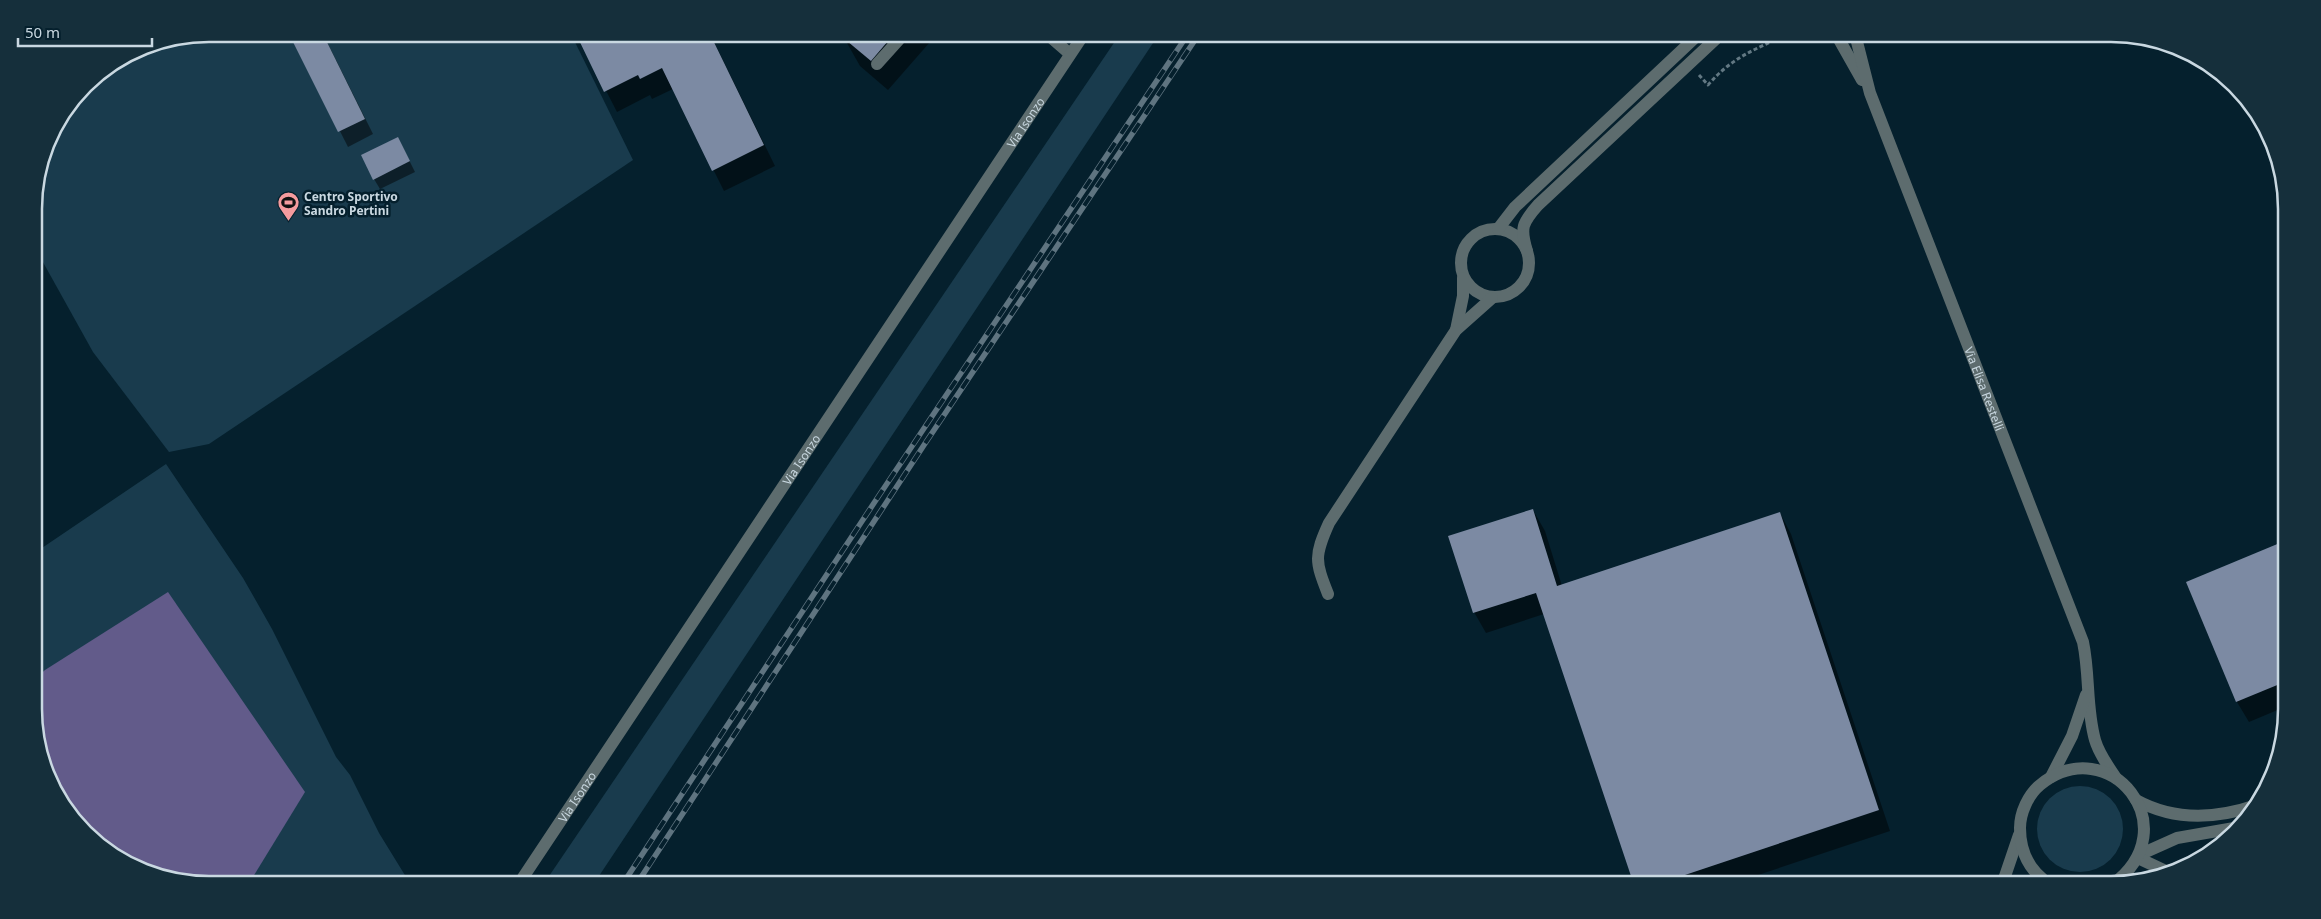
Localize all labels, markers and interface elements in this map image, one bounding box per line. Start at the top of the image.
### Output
scale bar [18,15,151,47]
text: 50 m [25,22,60,42]
street label: Via Isonzo [1002,94,1048,151]
place label: Centro Sportivo Sandro Pertini [304,188,398,219]
sports icon: Centro Sportivo Sandro Pertini [276,191,300,222]
street label: Via Elisa Restelli [1961,344,2009,433]
street label: Via Isonzo [778,431,824,488]
street label: Via Isonzo [554,768,600,825]

